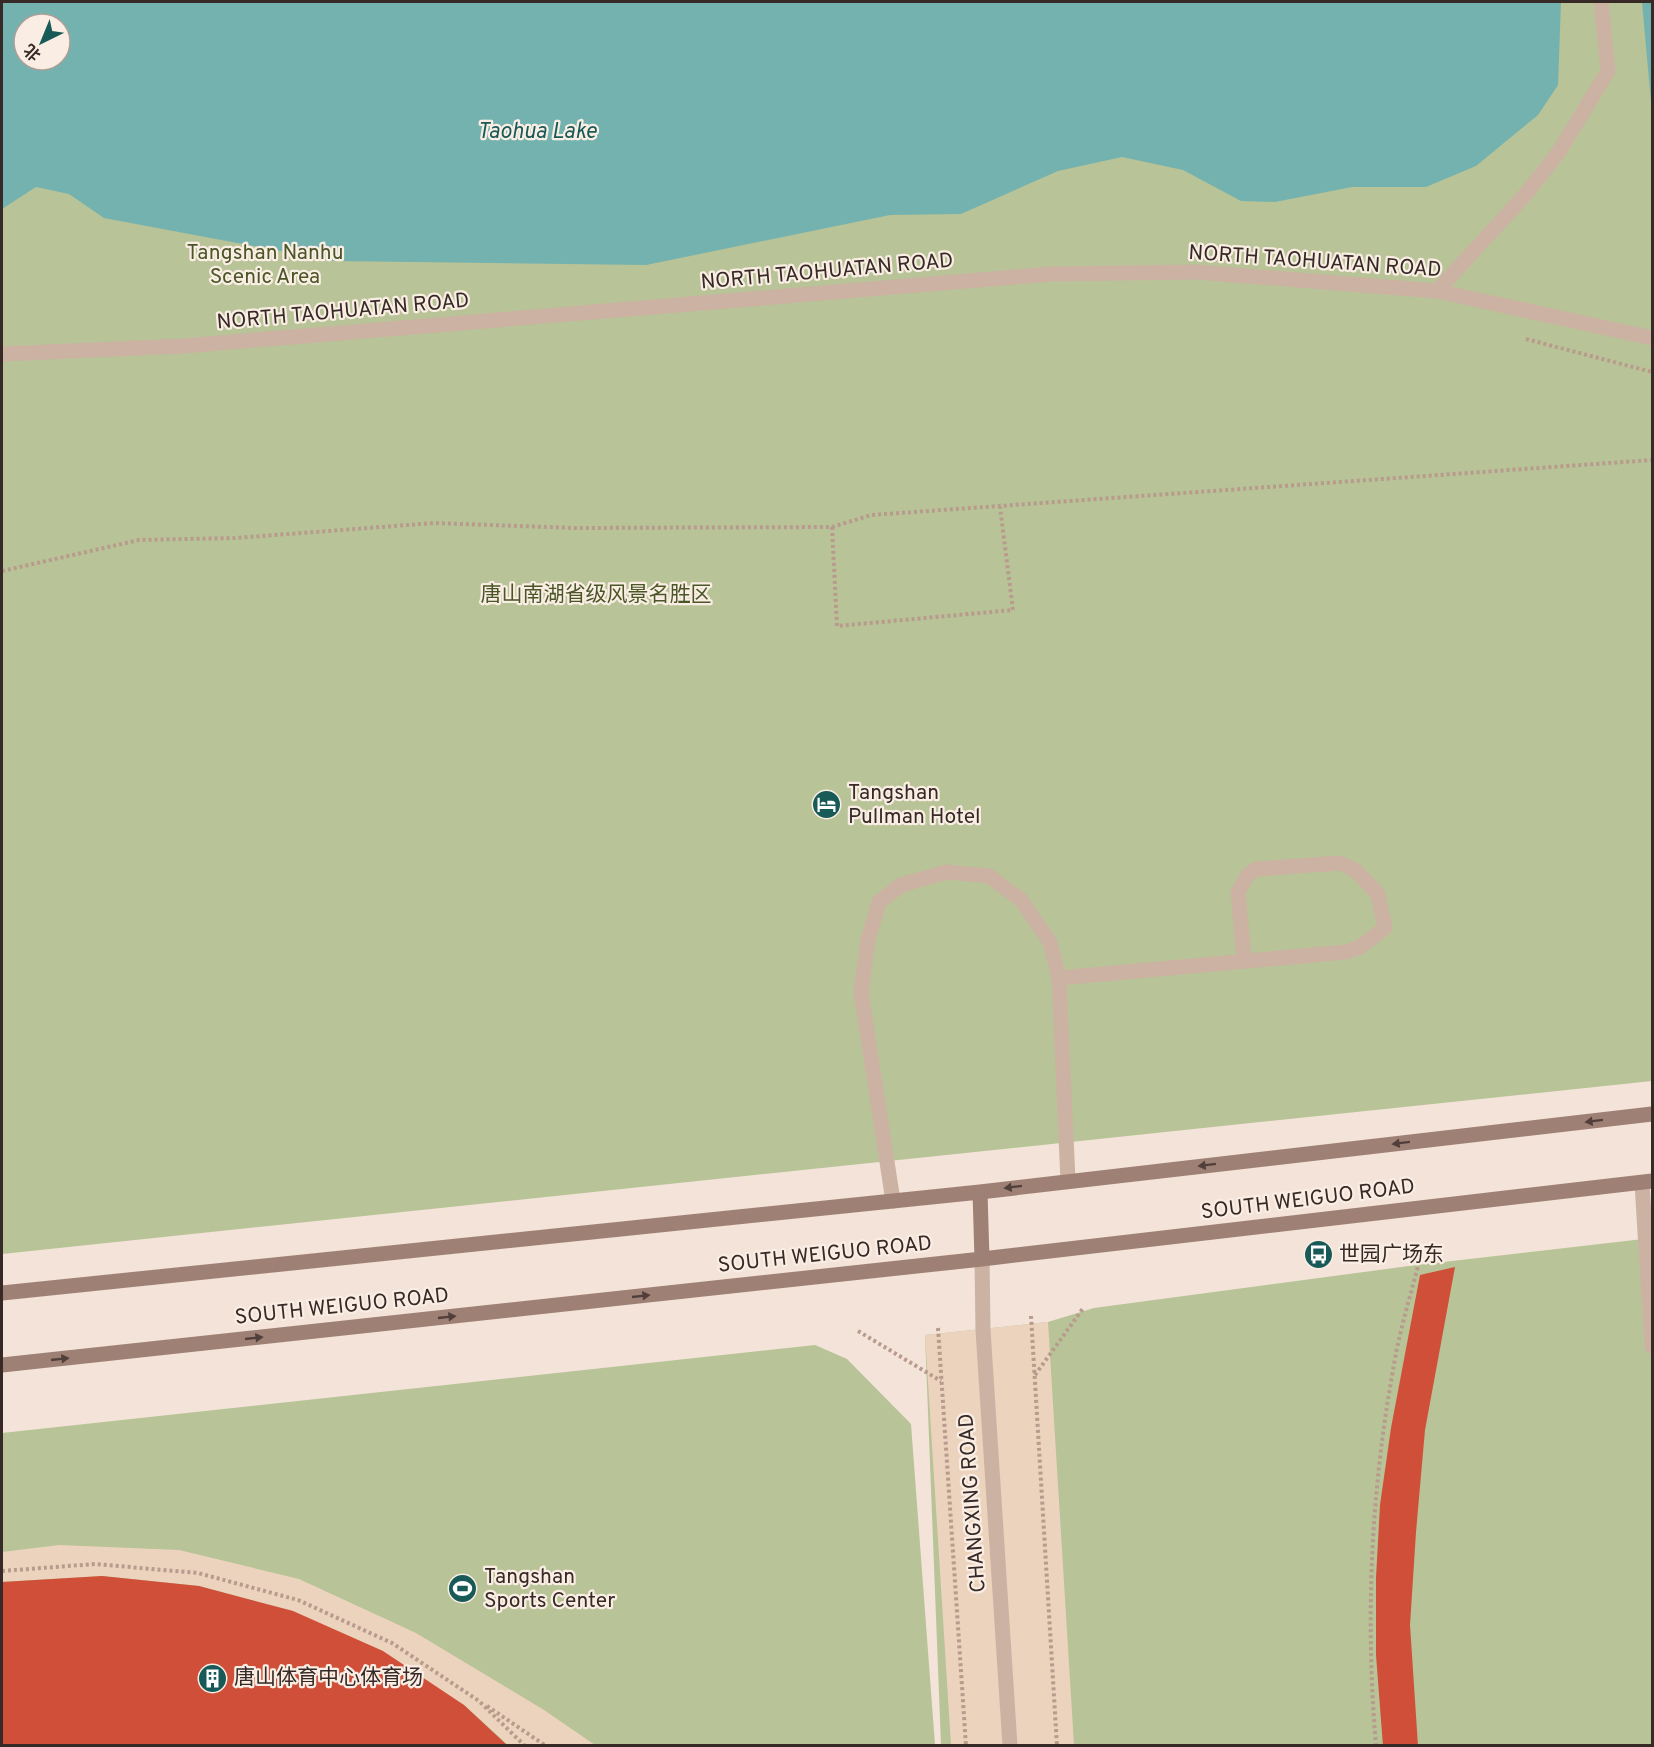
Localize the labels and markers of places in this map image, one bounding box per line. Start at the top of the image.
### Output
place label: Tangshan Pullman Hotel [848,780,981,831]
hotel icon: Tangshan Pullman Hotel [811,789,843,821]
bus stop icon: 世园广场东 [1302,1239,1334,1271]
place label: 世园广场东 [1339,1242,1444,1269]
place label: Tangshan Sports Center [484,1564,616,1615]
sports icon: Tangshan Sports Center [447,1573,479,1605]
building icon: 唐山体育中心体育场 [197,1662,229,1694]
place label: 唐山体育中心体育场 [234,1665,423,1692]

